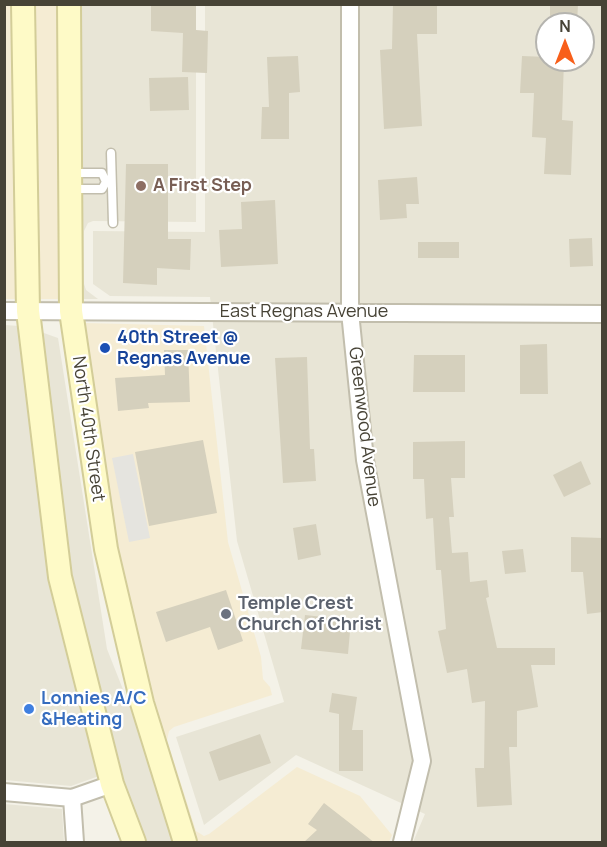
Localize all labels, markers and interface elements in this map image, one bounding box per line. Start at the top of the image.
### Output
north arrow [535,12,595,72]
text: N [559,15,571,37]
place label: A First Step [153,175,252,197]
marker: A First Step [134,179,148,193]
street label: East Regnas Avenue [220,301,388,323]
place label: 40th Street @ Regnas Avenue [117,327,251,370]
marker: 40th Street @ Regnas Avenue [98,341,112,355]
street label: Greenwood Avenue [343,346,385,508]
street label: North 40th Street [67,355,109,503]
place label: Temple Crest Church of Christ [238,593,382,636]
marker: Temple Crest Church of Christ [219,607,233,621]
place label: Lonnies A/C &Heating [41,688,147,730]
marker: Lonnies A/C &Heating [22,702,36,716]

